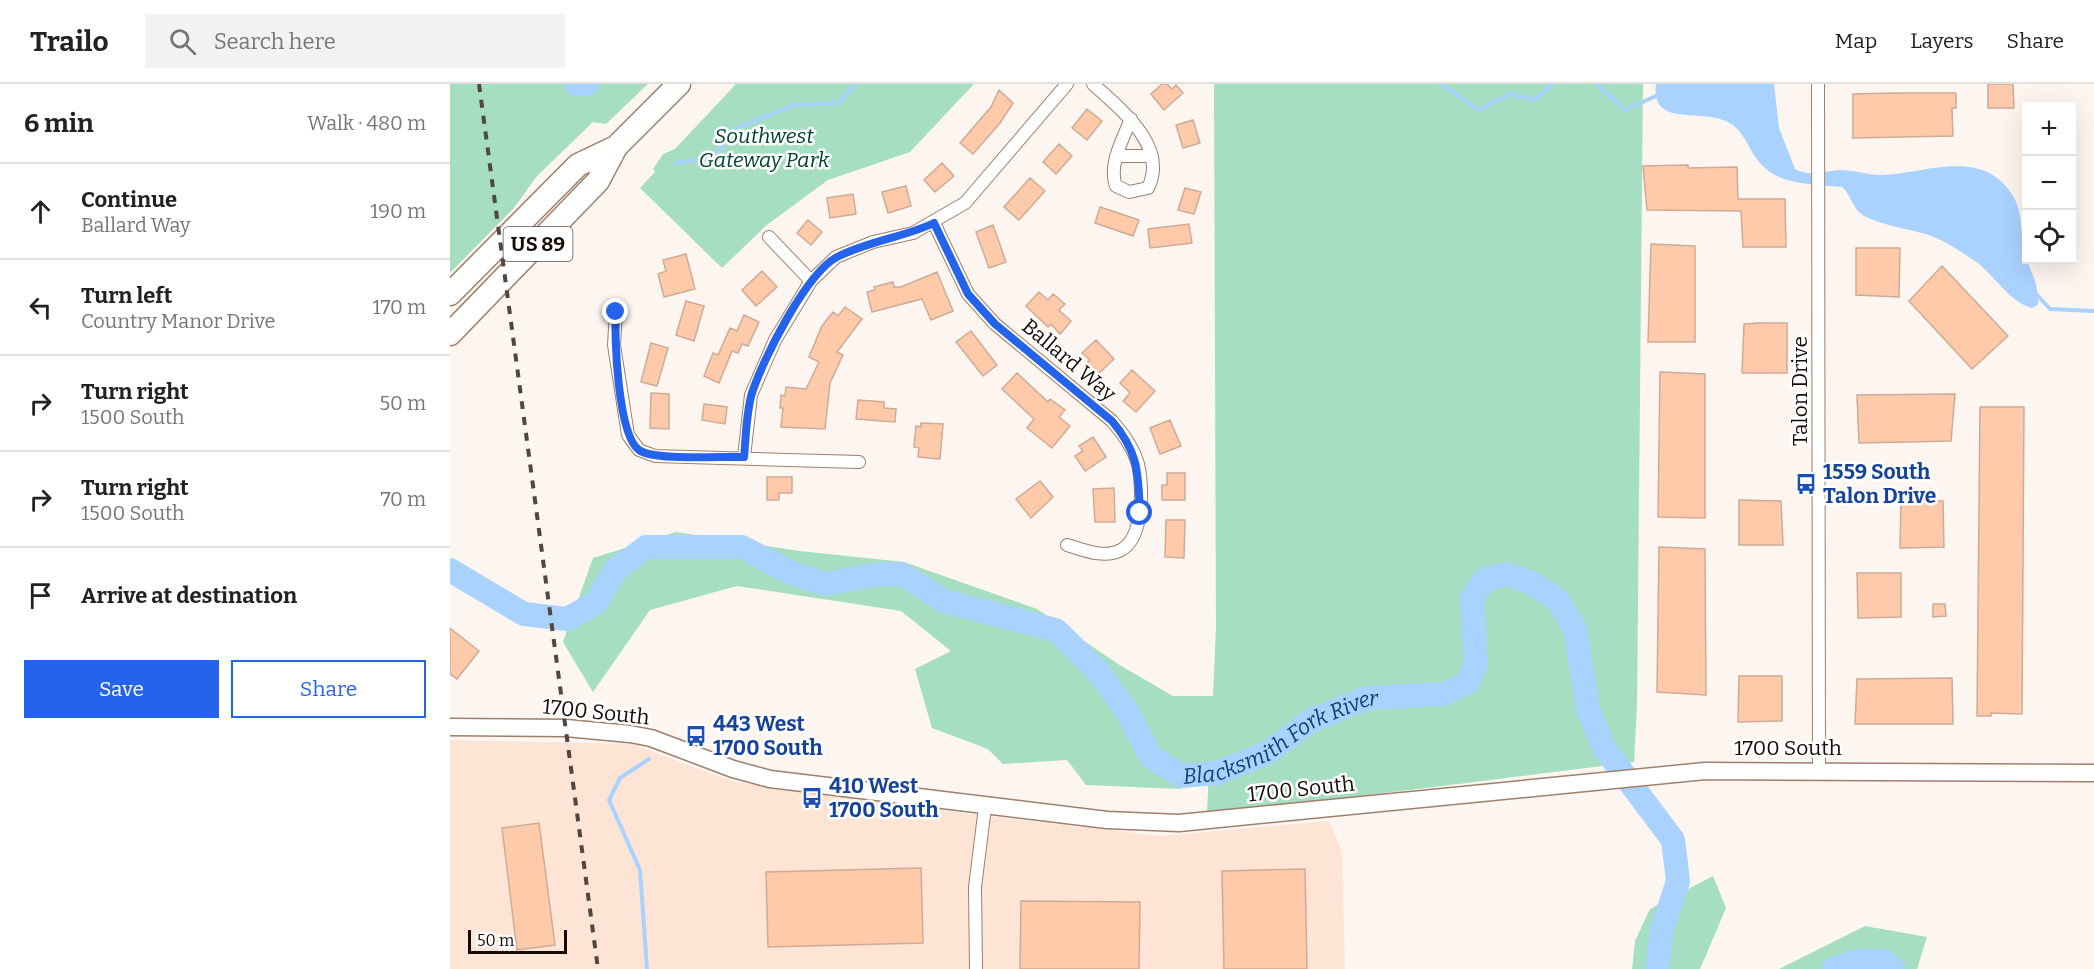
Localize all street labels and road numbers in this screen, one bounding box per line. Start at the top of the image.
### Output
road number: US 89 [504,227,572,261]
street label: Ballard Way [1017,313,1122,407]
street label: Talon Drive [1787,336,1813,446]
street label: 1700 South [541,693,651,731]
street label: 1700 South [1734,735,1842,761]
street label: 1700 South [1246,770,1356,808]

